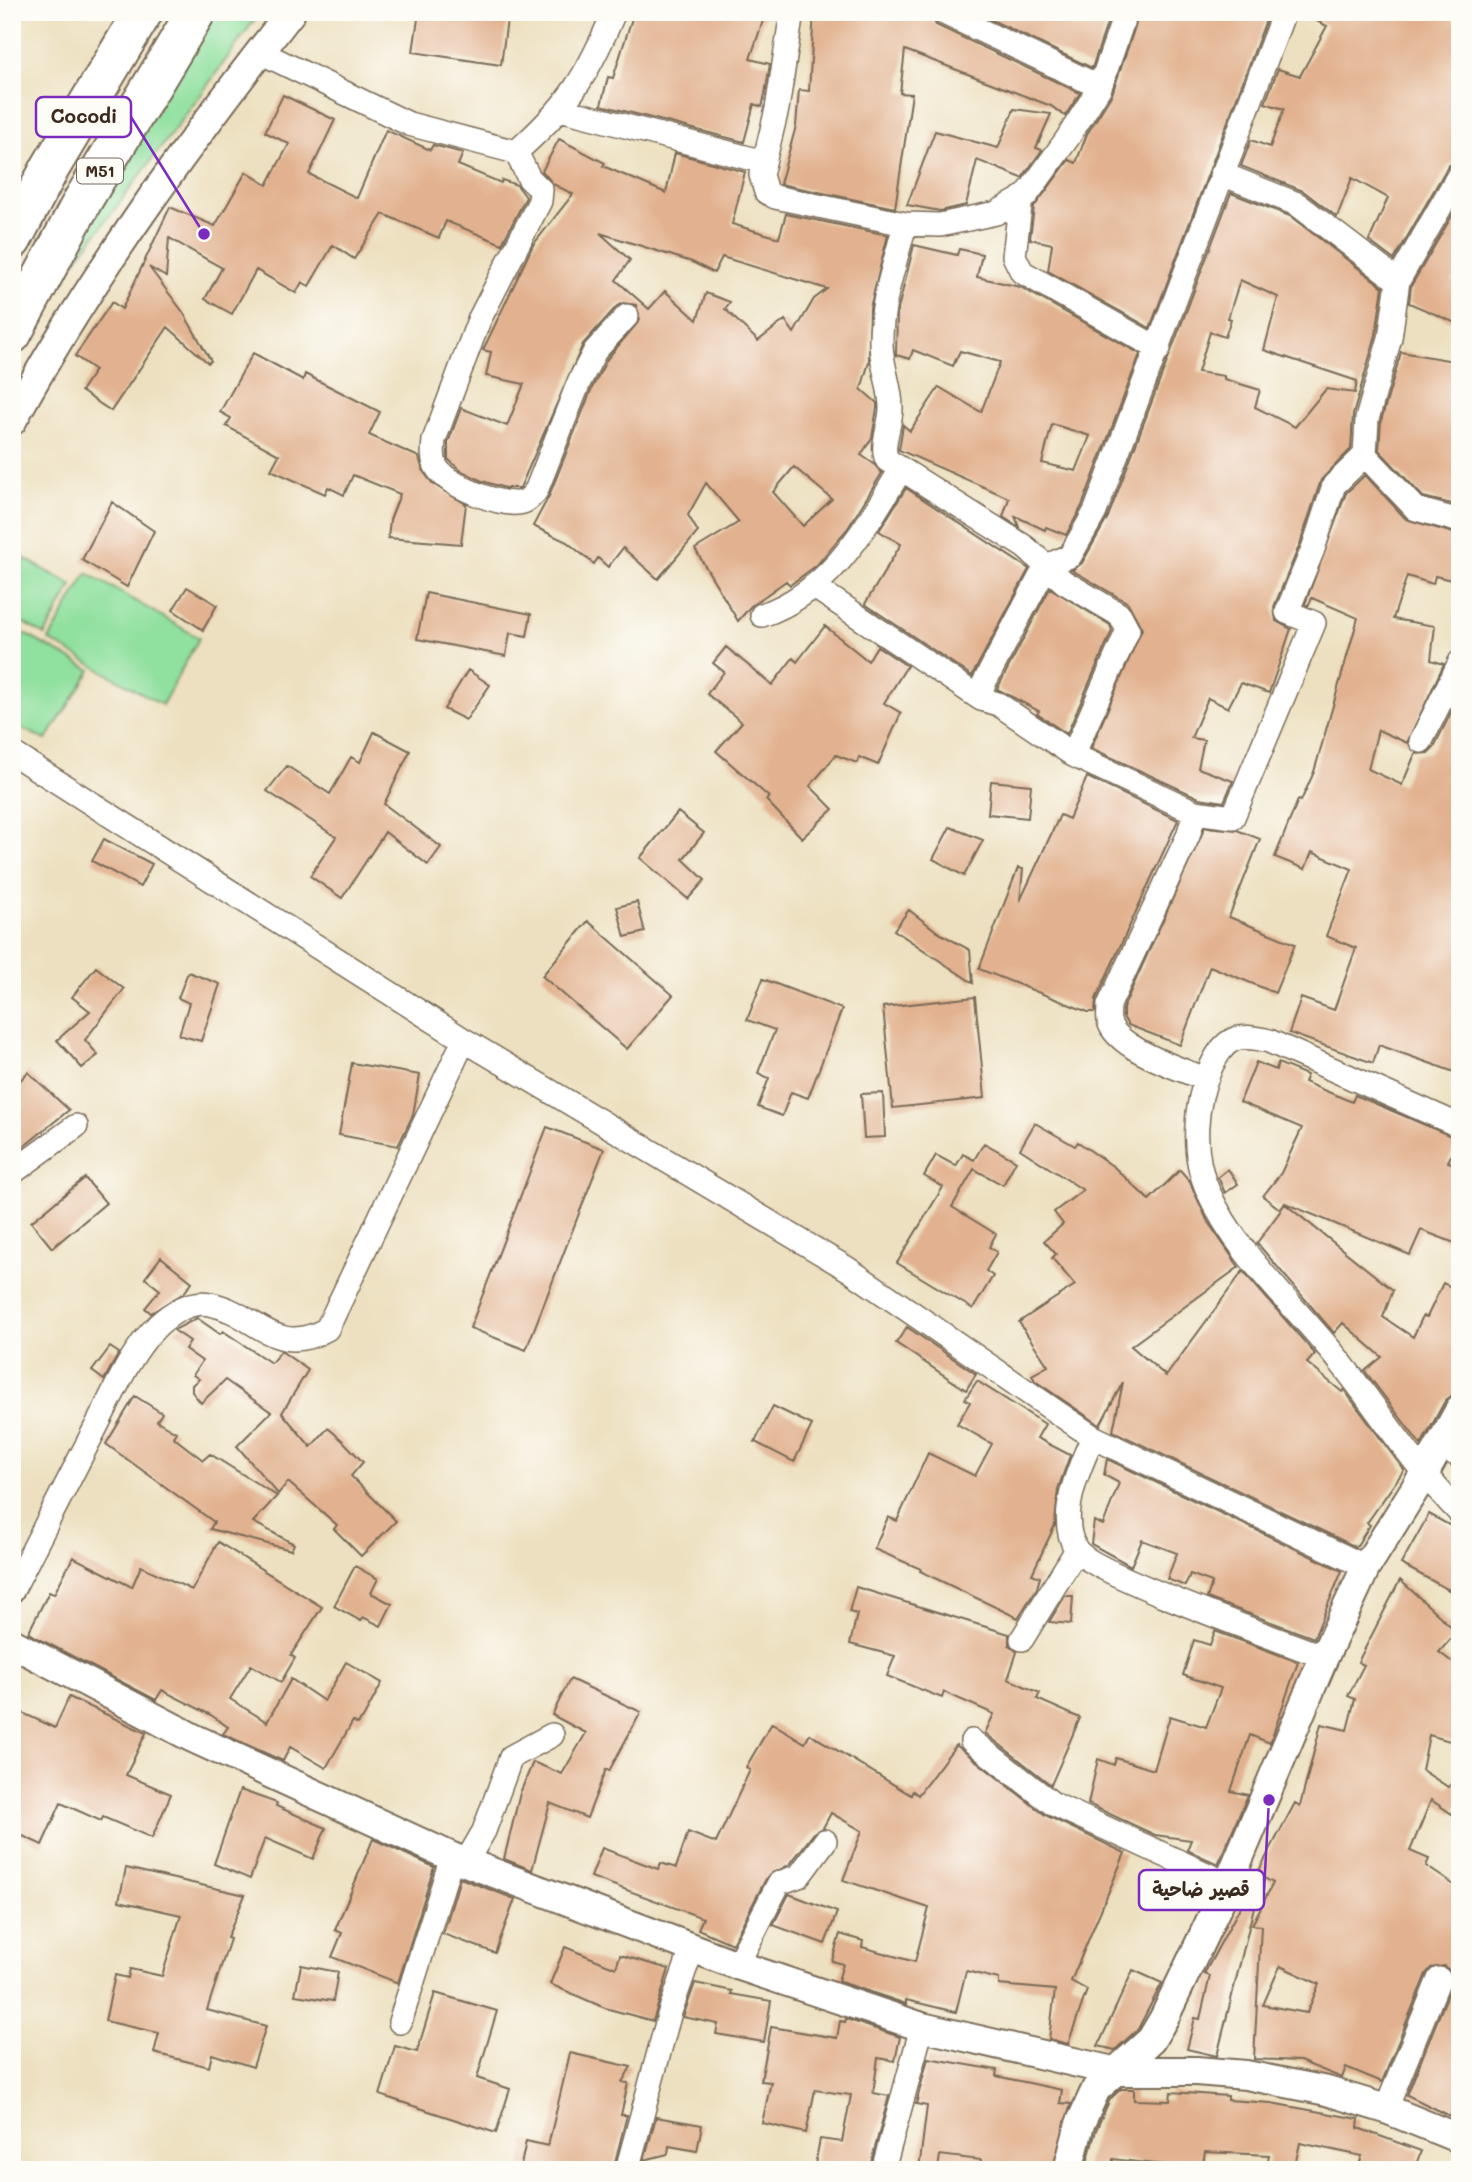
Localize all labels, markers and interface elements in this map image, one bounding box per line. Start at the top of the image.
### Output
callout: Cocodi [36,97,131,137]
text: Cocodi [51,103,117,128]
road number: M51 [77,158,123,183]
callout: قصير ضاحية [1139,1870,1264,1910]
text: قصير ضاحية [1152,1876,1250,1901]

